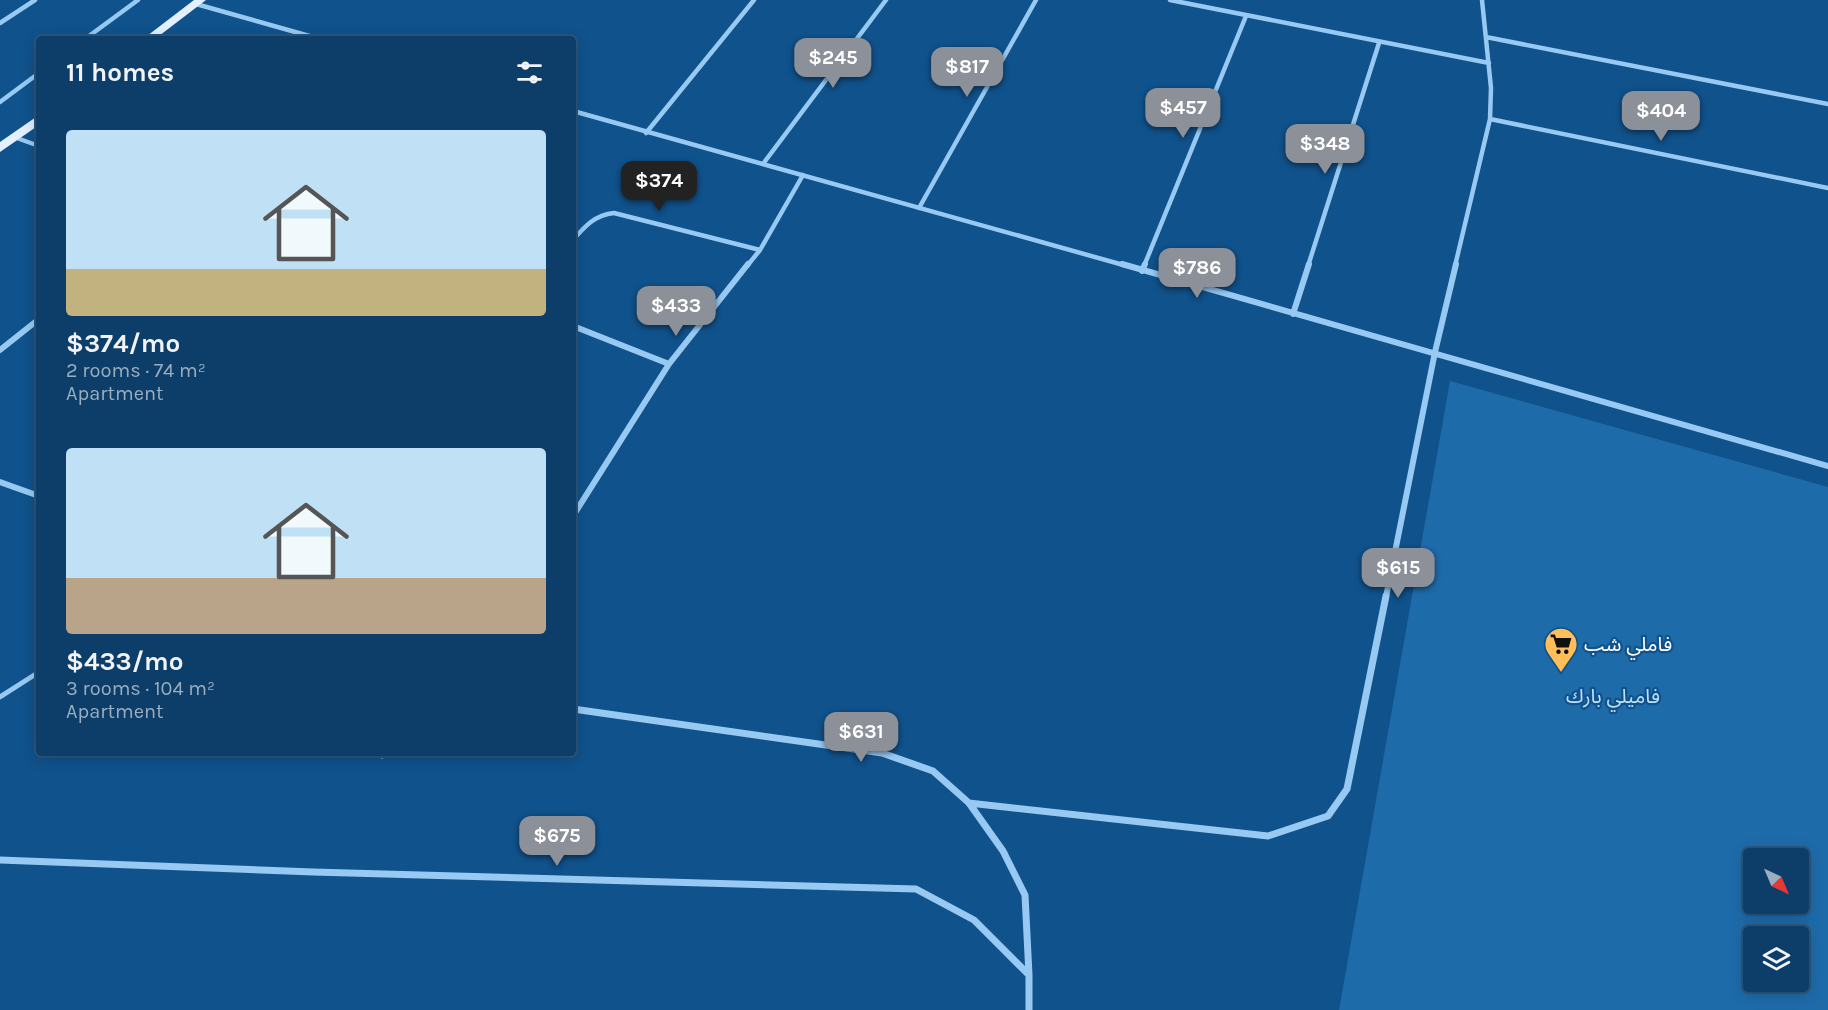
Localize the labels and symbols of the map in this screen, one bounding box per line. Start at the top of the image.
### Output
pin: $245 [797,38,869,89]
pin: $817 [931,47,1003,98]
pin: $457 [1147,88,1219,139]
pin: $404 [1625,91,1697,142]
pin: $348 [1289,124,1361,175]
pin: $374 [623,161,695,212]
pin: $786 [1161,248,1233,299]
pin: $433 [640,286,712,337]
pin: $615 [1362,548,1434,599]
supermarket icon: فاملي شب [1543,626,1579,673]
place label: فاملي شب [1584,633,1672,660]
park label: فاميلي بارك [1566,685,1660,712]
pin: $631 [825,712,897,763]
pin: $675 [521,816,593,867]
north arrow [1743,848,1809,914]

